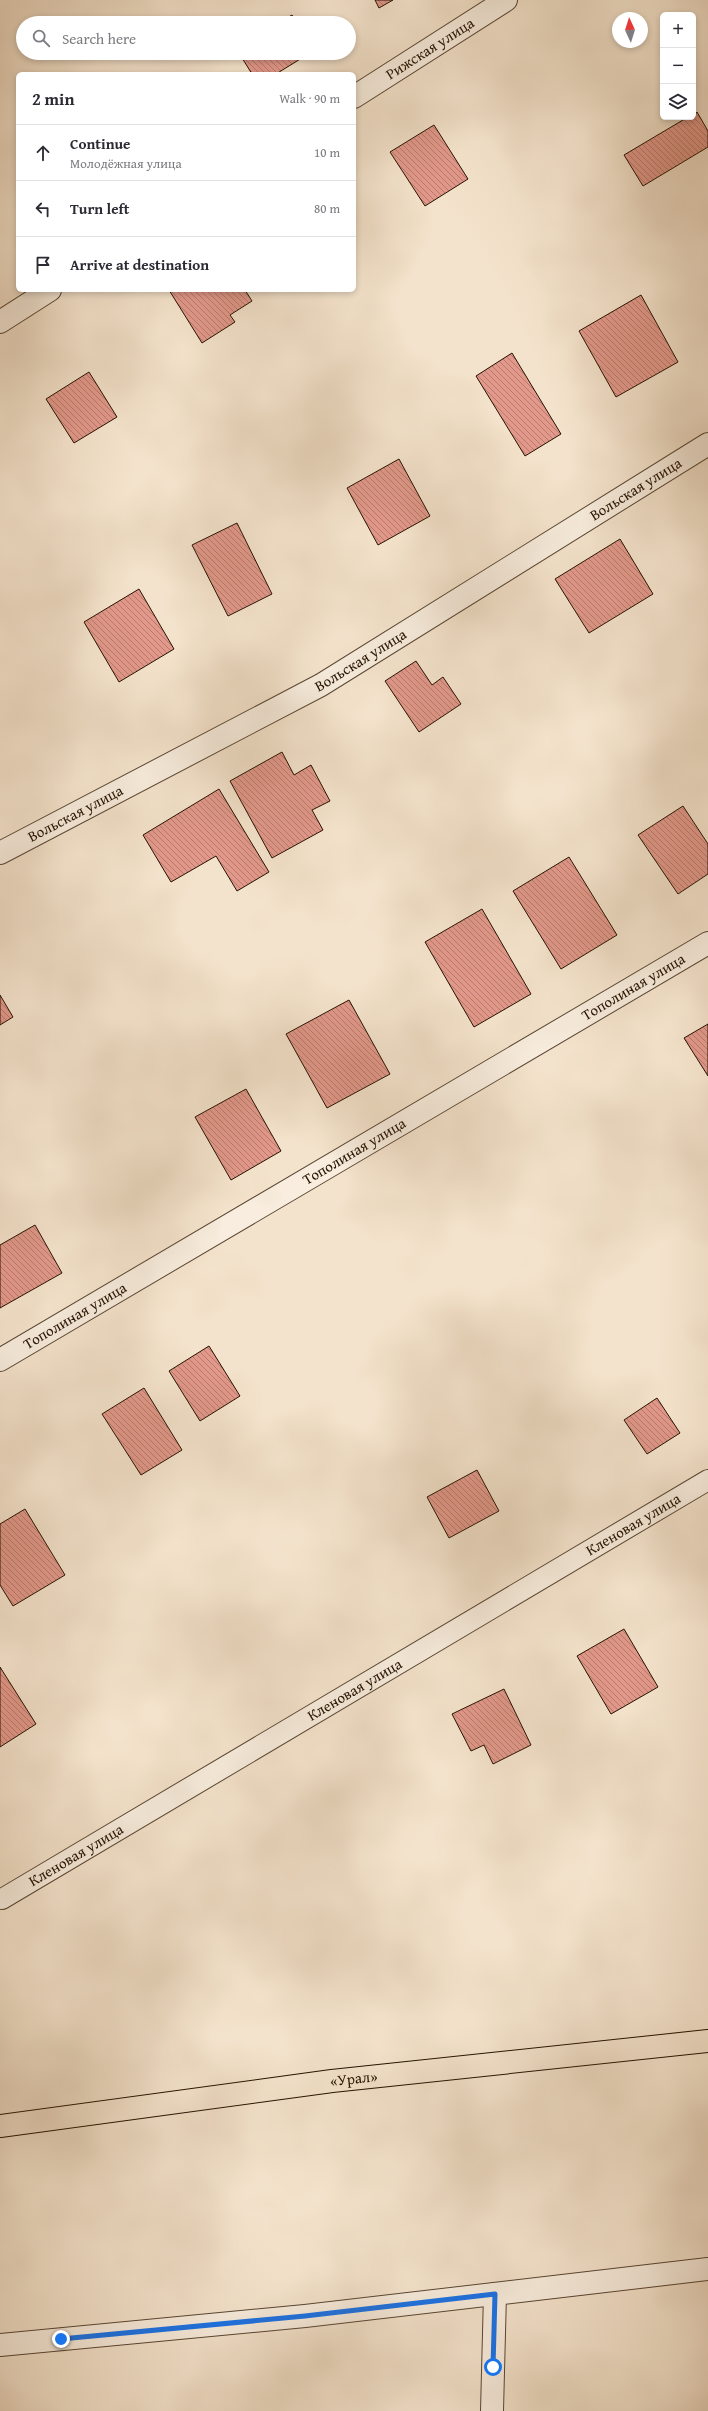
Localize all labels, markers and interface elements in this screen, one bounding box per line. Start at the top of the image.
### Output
street label: Рижская улица [381,12,479,84]
north arrow [612,12,648,48]
map controls [660,12,696,120]
button: + [660,12,696,48]
search box [16,16,356,60]
icon: search [30,27,52,49]
text: Search here [62,28,136,49]
button: − [660,48,696,84]
button: layers [660,84,696,120]
text: 2 min [32,86,74,111]
text: Walk · 90 m [279,89,340,108]
text: Continue [70,133,131,154]
icon: ahead [32,142,54,164]
text: 10 m [314,143,340,162]
text: Молодёжная улица [70,154,182,173]
icon: left [32,198,54,220]
text: Turn left [70,198,129,219]
text: 80 m [314,199,340,218]
icon: arrive [32,254,54,276]
text: Arrive at destination [70,254,209,275]
street label: Вольская улица [585,452,686,525]
street label: Вольская улица [311,623,411,696]
street label: Вольская улица [24,779,127,847]
street label: Тополиная улица [577,947,689,1025]
street label: Тополиная улица [298,1112,410,1190]
street label: Тополиная улица [19,1276,131,1354]
street label: Кленовая улица [582,1487,685,1560]
street label: Кленовая улица [303,1653,406,1726]
street label: Кленовая улица [24,1818,128,1891]
street label: «Урал» [329,2065,379,2091]
route end [52,2330,70,2348]
route start [484,2358,502,2376]

